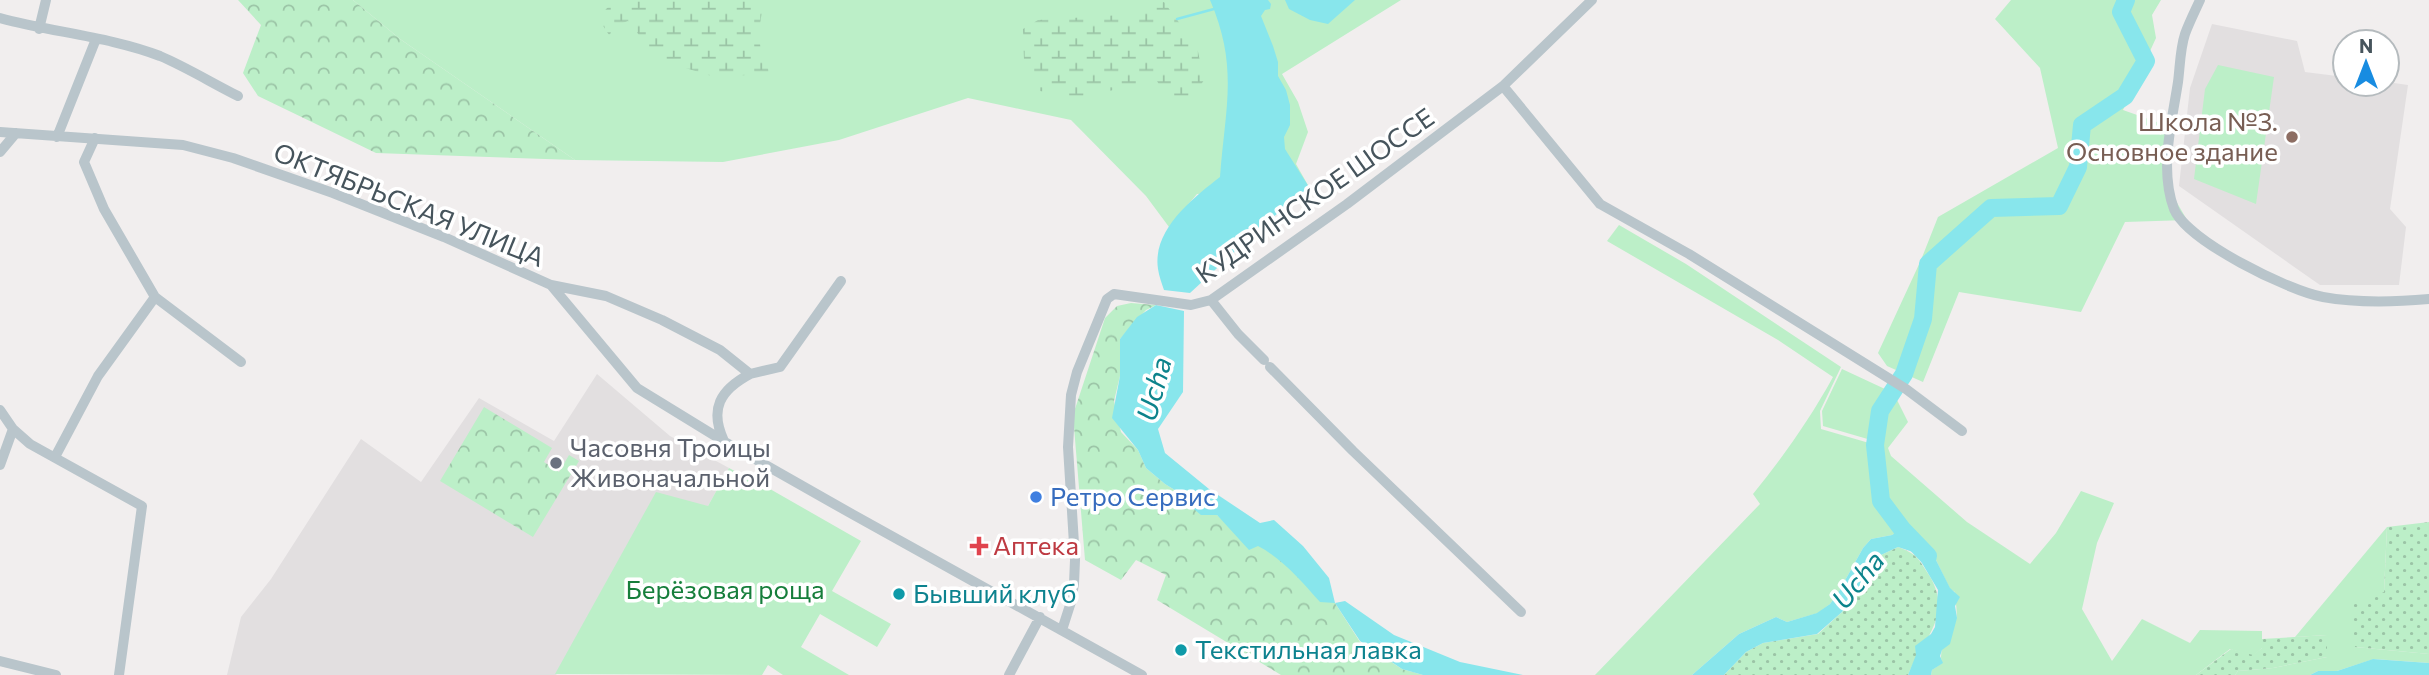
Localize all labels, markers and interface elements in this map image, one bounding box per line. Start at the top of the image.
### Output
north arrow [2331,28,2401,98]
text: N [2359,34,2373,57]
street label: КУДРИНСКОЕ ШОССЕ [1189,101,1439,289]
place label: Школа №3. Основное здание [2066,105,2278,166]
marker: Школа №3. Основное здание [2284,129,2300,145]
street label: ОКТЯБРЬСКАЯ УЛИЦА [270,135,549,272]
water label: Ucha [1128,353,1178,425]
place label: Часовня Троицы Живоначальной [570,431,771,492]
marker: Часовня Троицы Живоначальной [548,455,564,471]
place label: Ретро Сервис [1050,480,1216,511]
marker: Ретро Сервис [1028,489,1044,505]
place label: Аптека [993,529,1079,560]
marker: Аптека [971,538,987,554]
water label: Ucha [1824,543,1891,615]
park label: Берёзовая роща [625,573,825,604]
place label: Бывший клуб [913,577,1077,608]
marker: Бывший клуб [891,586,907,602]
place label: Текстильная лавка [1195,633,1422,664]
marker: Текстильная лавка [1173,642,1189,658]

